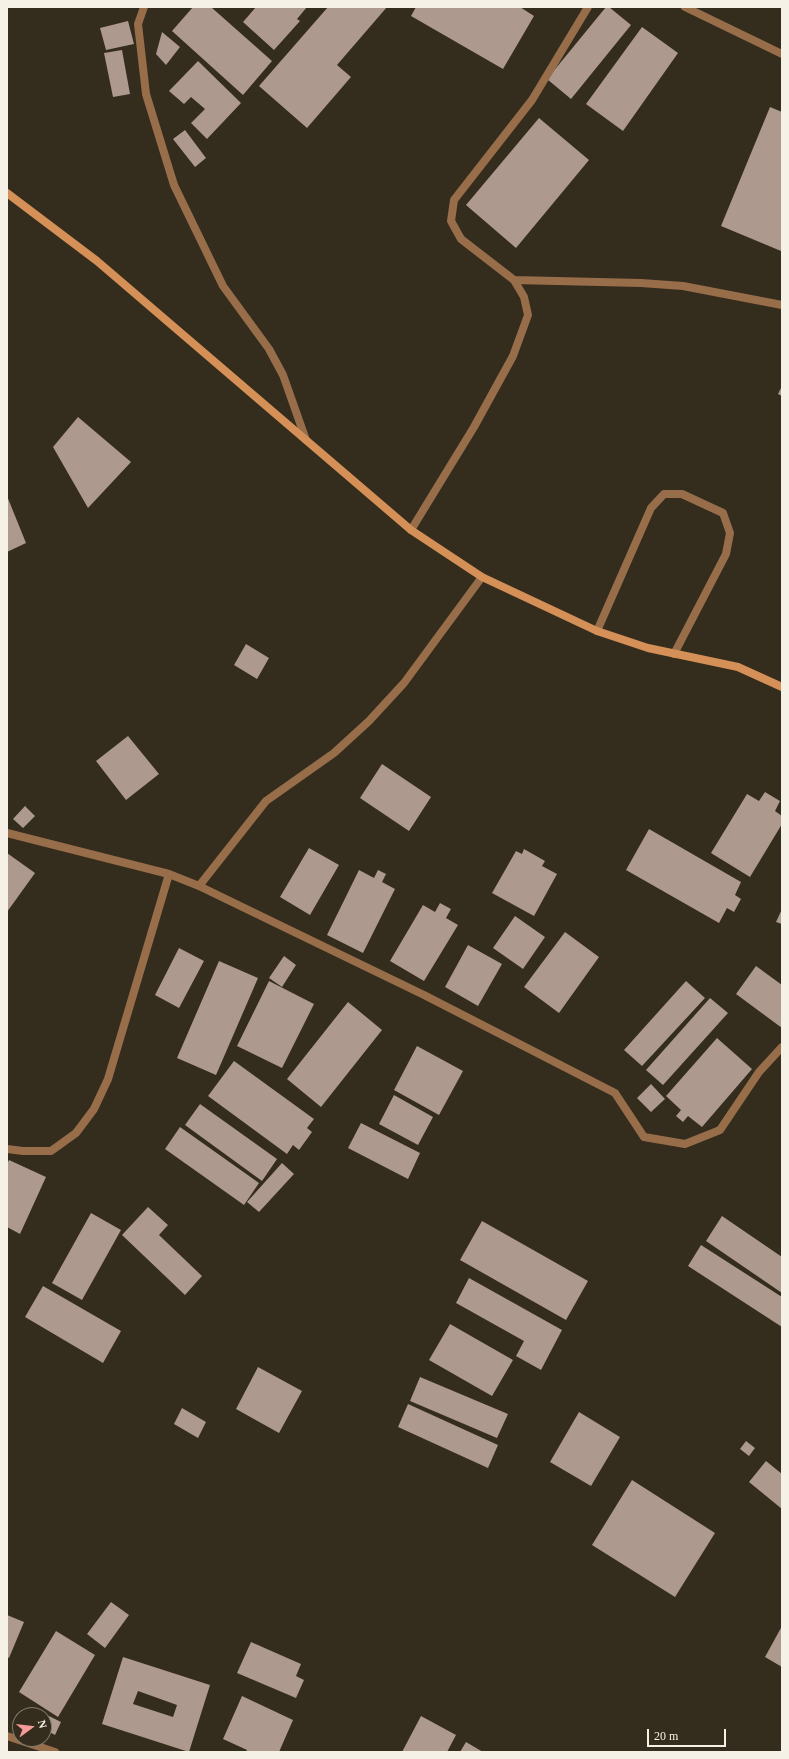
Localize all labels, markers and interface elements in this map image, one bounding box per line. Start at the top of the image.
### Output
north arrow [12,1707,52,1747]
text: N [36,1719,49,1730]
scale bar [649,1721,728,1747]
text: 20 m [654,1729,678,1743]

